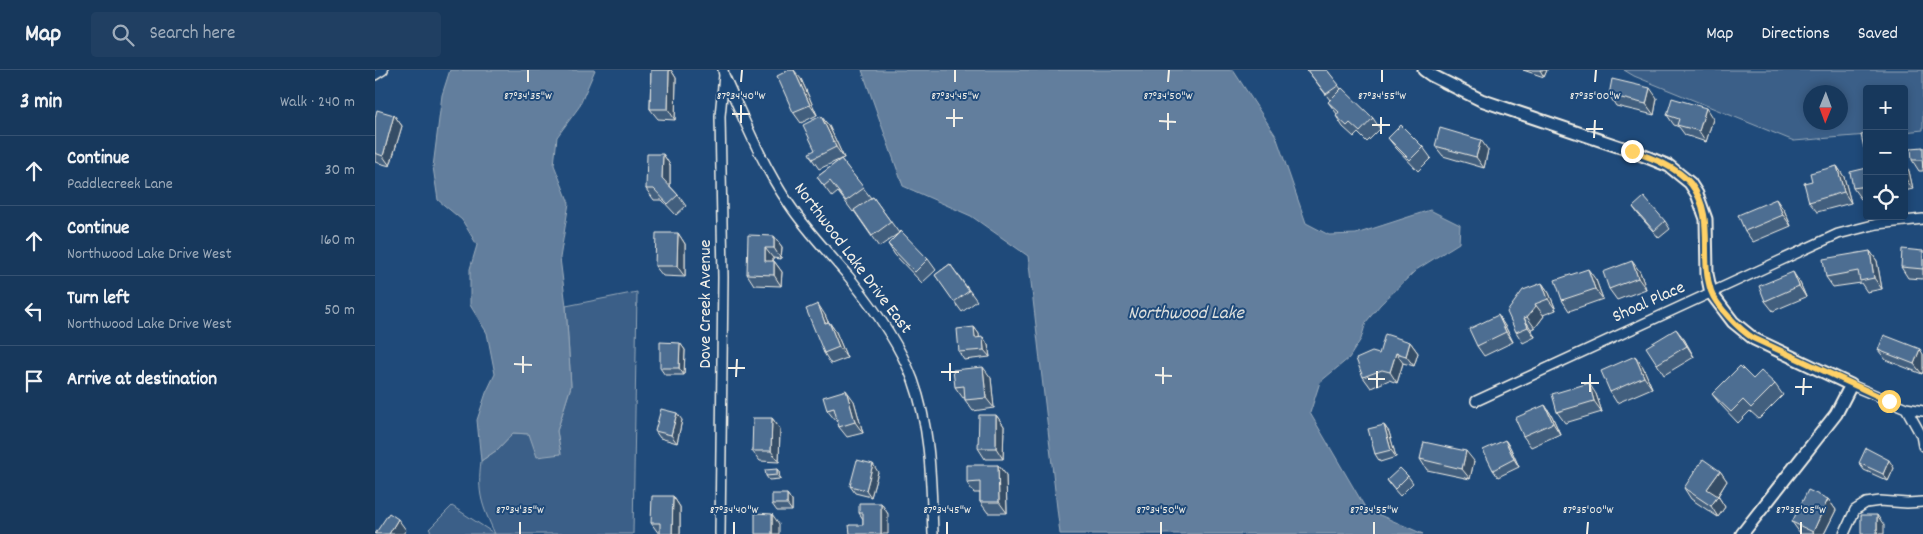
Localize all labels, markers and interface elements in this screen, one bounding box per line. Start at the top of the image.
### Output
search box [91,12,441,57]
text: Map [25,18,61,52]
icon: search [109,21,137,49]
text: Search here [149,21,235,48]
text: Map [1706,22,1733,47]
text: Directions [1761,22,1830,47]
text: Saved [1858,22,1898,47]
north arrow [1803,85,1848,130]
map controls [1863,85,1908,220]
button: + [1863,85,1908,130]
text: 3 min [20,88,62,118]
text: 87°34'35"W [504,88,552,105]
text: 87°34'40"W [717,88,765,105]
text: 87°34'45"W [931,88,979,105]
text: 87°34'50"W [1143,88,1193,105]
text: 87°34'55"W [1358,88,1406,105]
text: 87°35'00"W [1570,88,1620,105]
text: Walk · 240 m [280,91,355,114]
button: − [1863,130,1908,175]
route end [1621,140,1644,163]
text: Continue [67,146,129,173]
icon: ahead [20,157,48,185]
text: 30 m [325,159,355,182]
text: Paddlecreek Lane [67,173,173,196]
button: locate [1863,175,1908,220]
street label: Northwood Lake Drive East [787,178,917,340]
text: Continue [67,216,129,243]
icon: ahead [20,227,48,255]
text: 160 m [320,229,355,252]
street label: Dove Creek Avenue [694,239,719,369]
text: Northwood Lake Drive West [67,243,232,266]
street label: Shoal Place [1609,276,1689,330]
text: Turn left [67,286,130,313]
icon: left [20,297,48,325]
text: 50 m [324,299,355,322]
water label: Northwood Lake [1128,301,1246,328]
text: Northwood Lake Drive West [67,313,232,336]
icon: arrive [20,367,48,395]
text: Arrive at destination [67,367,217,394]
route start [1878,390,1901,413]
text: 87°34'35"W [496,502,544,519]
text: 87°34'40"W [710,502,758,519]
text: 87°34'45"W [923,502,971,519]
text: 87°34'50"W [1136,502,1186,519]
text: 87°34'55"W [1350,502,1398,519]
text: 87°35'00"W [1563,502,1613,519]
text: 87°35'05"W [1776,502,1826,519]

